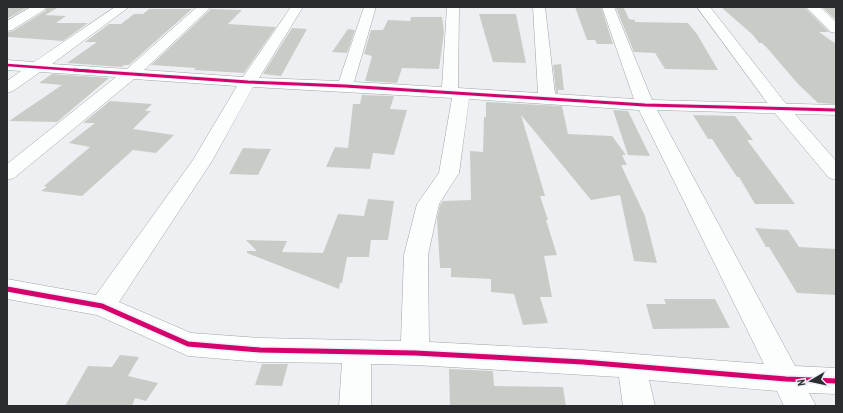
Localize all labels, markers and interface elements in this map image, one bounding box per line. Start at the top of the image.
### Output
north arrow [791,361,831,401]
text: N [794,378,809,387]

